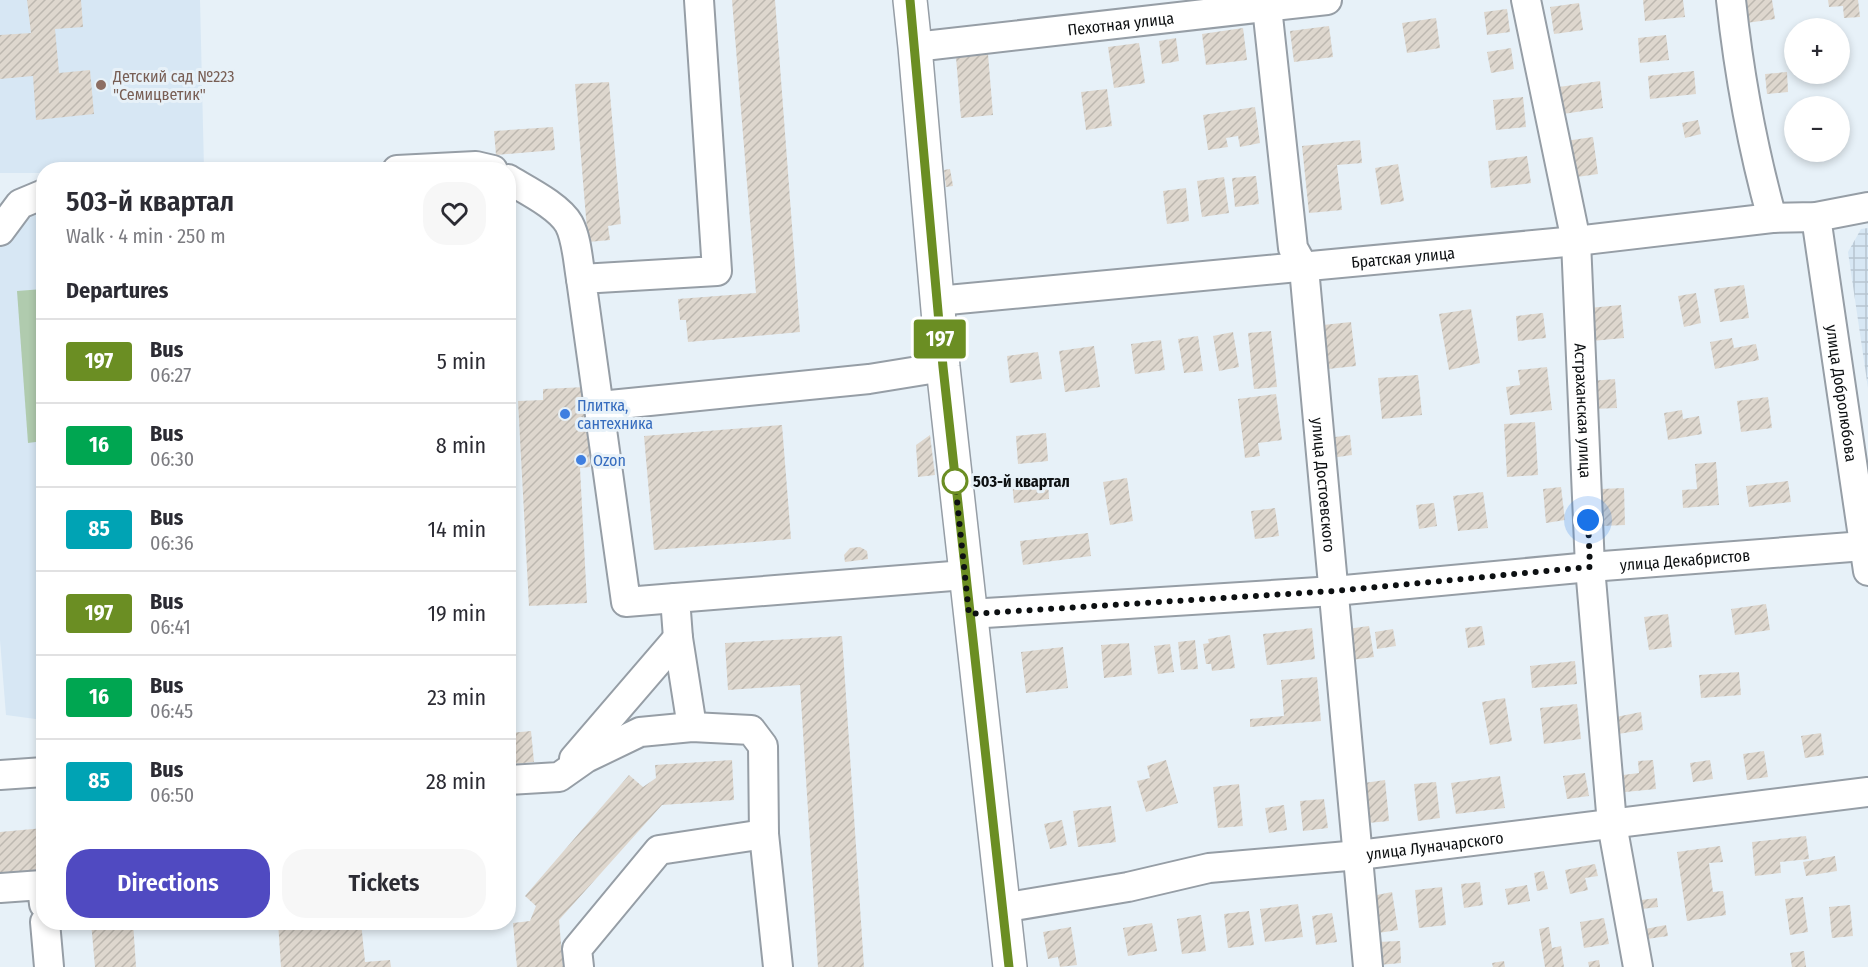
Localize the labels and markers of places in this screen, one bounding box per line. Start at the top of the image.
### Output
place label: Детский сад №223 "Семицветик" [112,67,235,104]
marker: Детский сад №223 "Семицветик" [94,78,108,92]
place label: Плитка, сантехника [577,396,653,433]
marker: Плитка, сантехника [558,407,572,421]
place label: Ozon [593,451,626,470]
marker: Ozon [574,453,588,467]
marker: 503-й квартал [942,468,968,494]
place label: 503-й квартал [973,472,1070,491]

